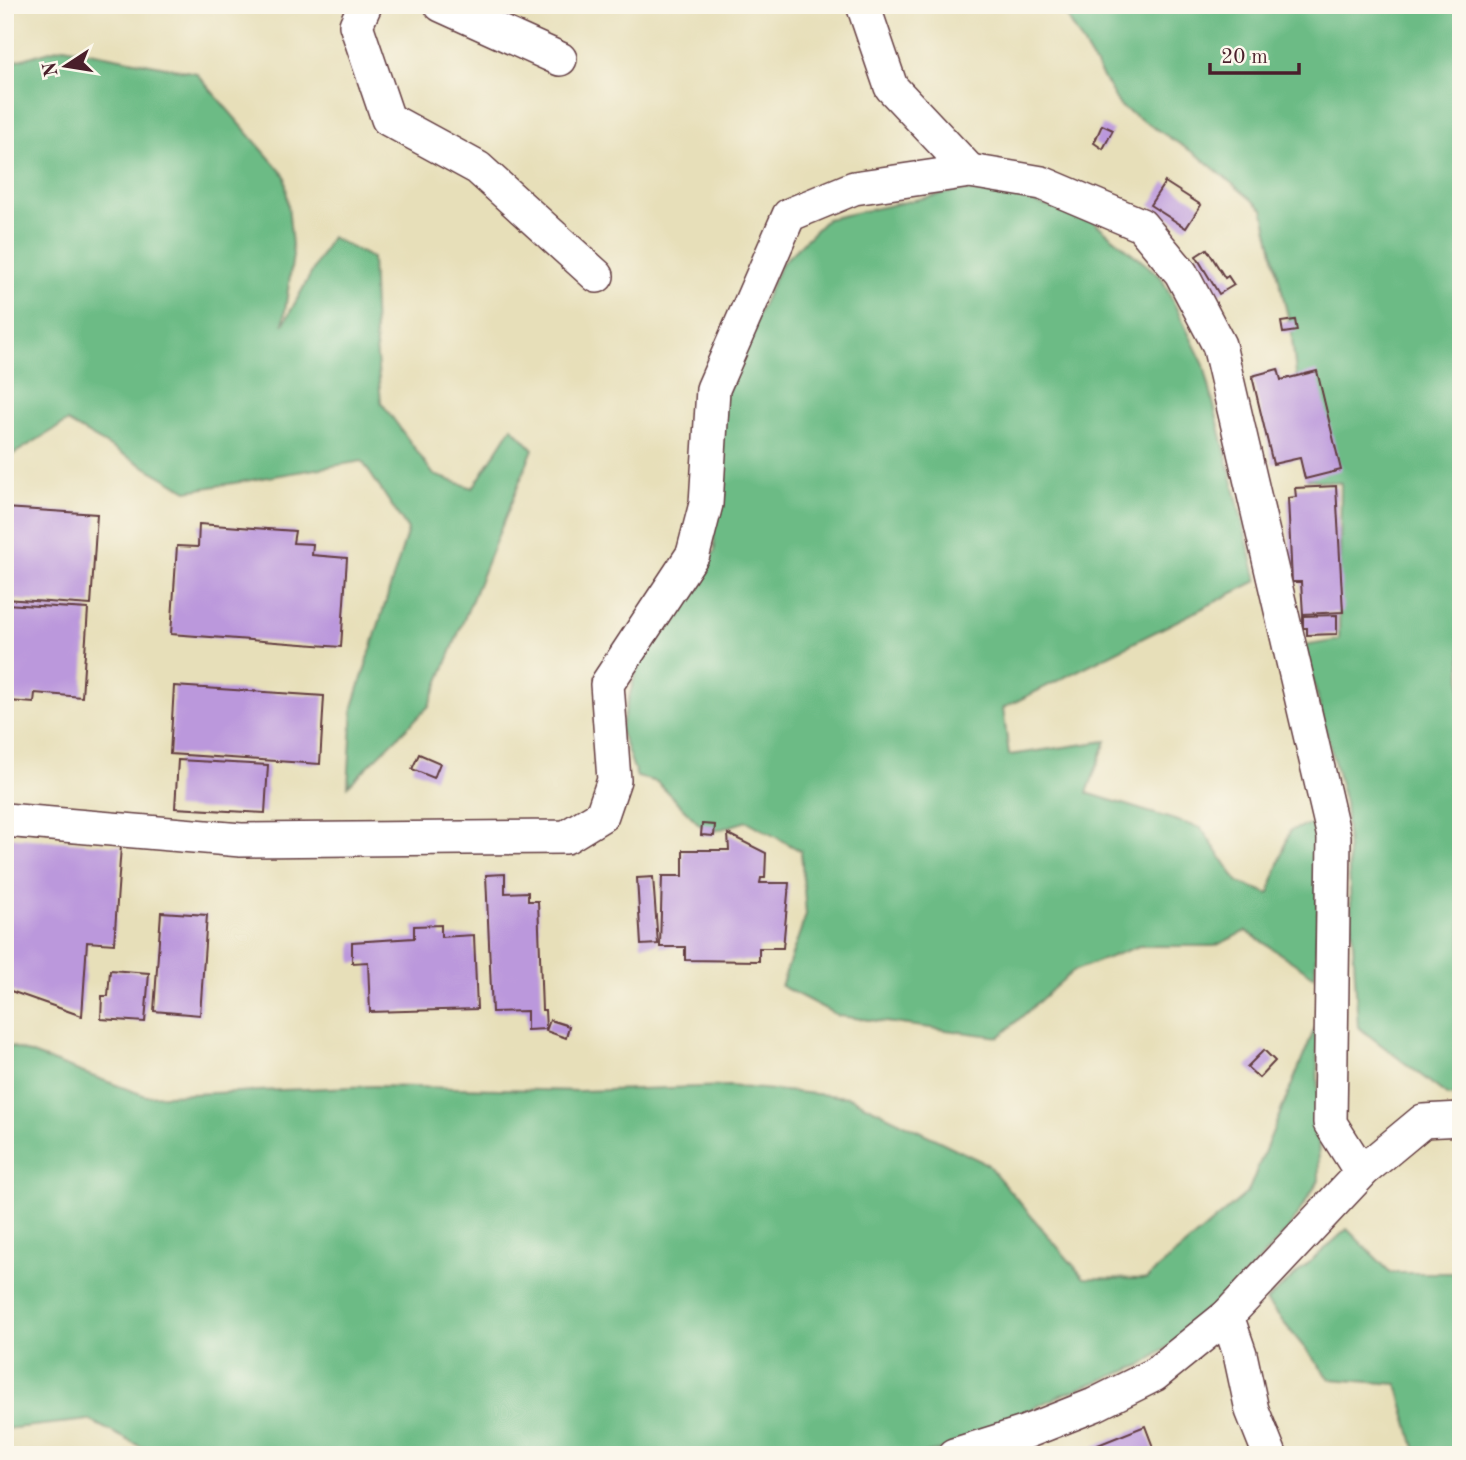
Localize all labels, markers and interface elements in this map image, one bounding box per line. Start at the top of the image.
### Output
north arrow [32,32,102,102]
scale bar [1210,32,1300,76]
text: 20 m [1221,47,1268,68]
text: N [41,59,63,78]

